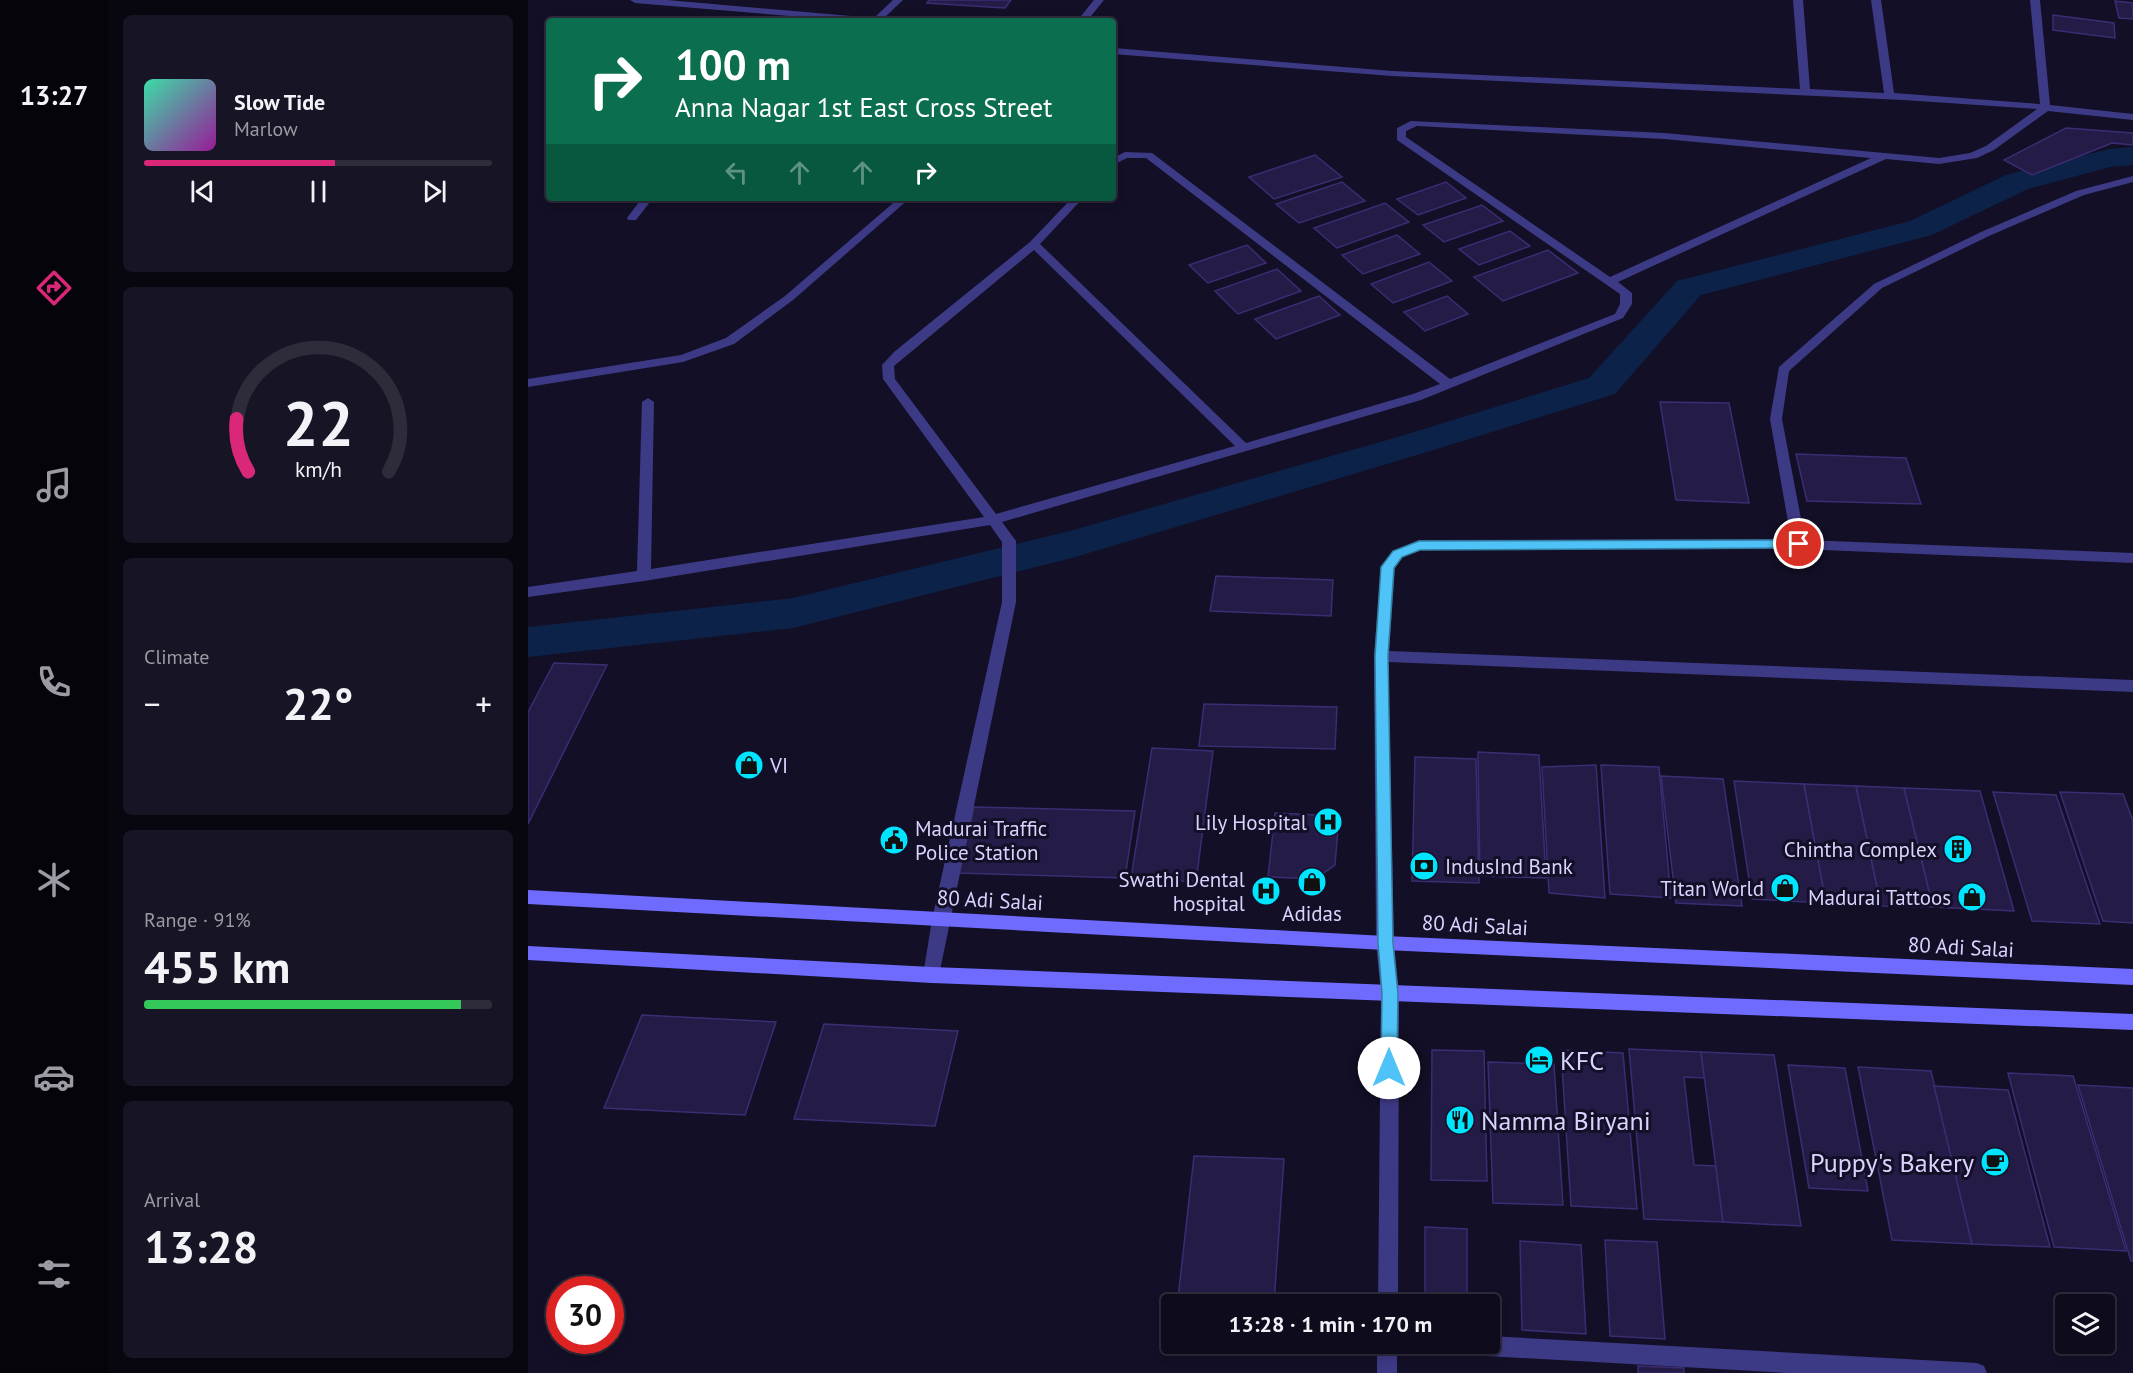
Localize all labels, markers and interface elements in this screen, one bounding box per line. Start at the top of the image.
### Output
text: 100 m [675,37,791,92]
icon: right [576,42,654,120]
text: 13:27 [20,78,88,112]
text: Slow Tide [234,88,325,116]
text: Anna Nagar 1st East Cross Street [675,90,1052,124]
text: Marlow [234,116,298,142]
icon: left [720,156,753,189]
icon: ahead [783,156,816,189]
icon: ahead [846,156,879,189]
icon: right [909,156,942,189]
icon: previous [186,175,219,208]
icon: pause [302,175,335,208]
icon: next [418,175,451,208]
icon: directions [33,267,75,309]
text: 22 [283,382,353,463]
text: km/h [294,455,341,483]
icon: music [33,464,75,506]
pin [1773,518,1824,569]
icon: arrive [1782,527,1815,560]
text: Climate [144,644,210,670]
icon: phone [33,661,75,703]
text: 22° [283,674,353,732]
text: − [144,682,161,725]
text: + [475,682,492,725]
shop icon: VI [733,749,765,781]
place label: VI [769,752,788,779]
hospital icon: Lily Hospital [1312,806,1344,838]
place label: Lily Hospital [1195,809,1307,836]
place label: Madurai Traffic Police Station [915,815,1047,866]
public building icon: Madurai Traffic Police Station [878,824,910,856]
building icon: Chintha Complex [1942,833,1974,865]
place label: Chintha Complex [1784,836,1937,863]
bank icon: IndusInd Bank [1408,850,1440,882]
place label: IndusInd Bank [1445,853,1573,880]
icon: climate [33,859,75,901]
place label: Swathi Dental hospital [1119,866,1245,917]
shop icon: Adidas [1296,866,1328,898]
shop icon: Titan World [1769,872,1801,904]
hospital icon: Swathi Dental hospital [1250,875,1282,907]
place label: Titan World [1660,875,1764,902]
shop icon: Madurai Tattoos [1956,881,1988,913]
street label: 80 Adi Salai [936,884,1044,916]
place label: Madurai Tattoos [1808,884,1951,911]
place label: Adidas [1282,900,1342,927]
text: Range · 91% [144,907,251,933]
street label: 80 Adi Salai [1421,909,1529,941]
street label: 80 Adi Salai [1907,931,2015,963]
text: 455 km [144,937,290,995]
position arrow [1357,1036,1421,1100]
hotel icon: KFC [1523,1044,1555,1076]
place label: KFC [1560,1044,1604,1077]
icon: car [33,1056,75,1098]
restaurant icon: Namma Biryani [1444,1104,1476,1136]
place label: Namma Biryani [1481,1104,1651,1137]
place label: Puppy's Bakery [1810,1146,1974,1179]
cafe icon: Puppy's Bakery [1979,1146,2011,1178]
text: Arrival [144,1187,200,1213]
text: 13:28 [144,1217,258,1275]
icon: filters [33,1253,75,1295]
speed limit sign: 30 [546,1276,624,1354]
map controls [2055,1294,2115,1354]
button: layers [2055,1294,2115,1354]
text: 13:28 · 1 min · 170 m [1229,1310,1432,1338]

